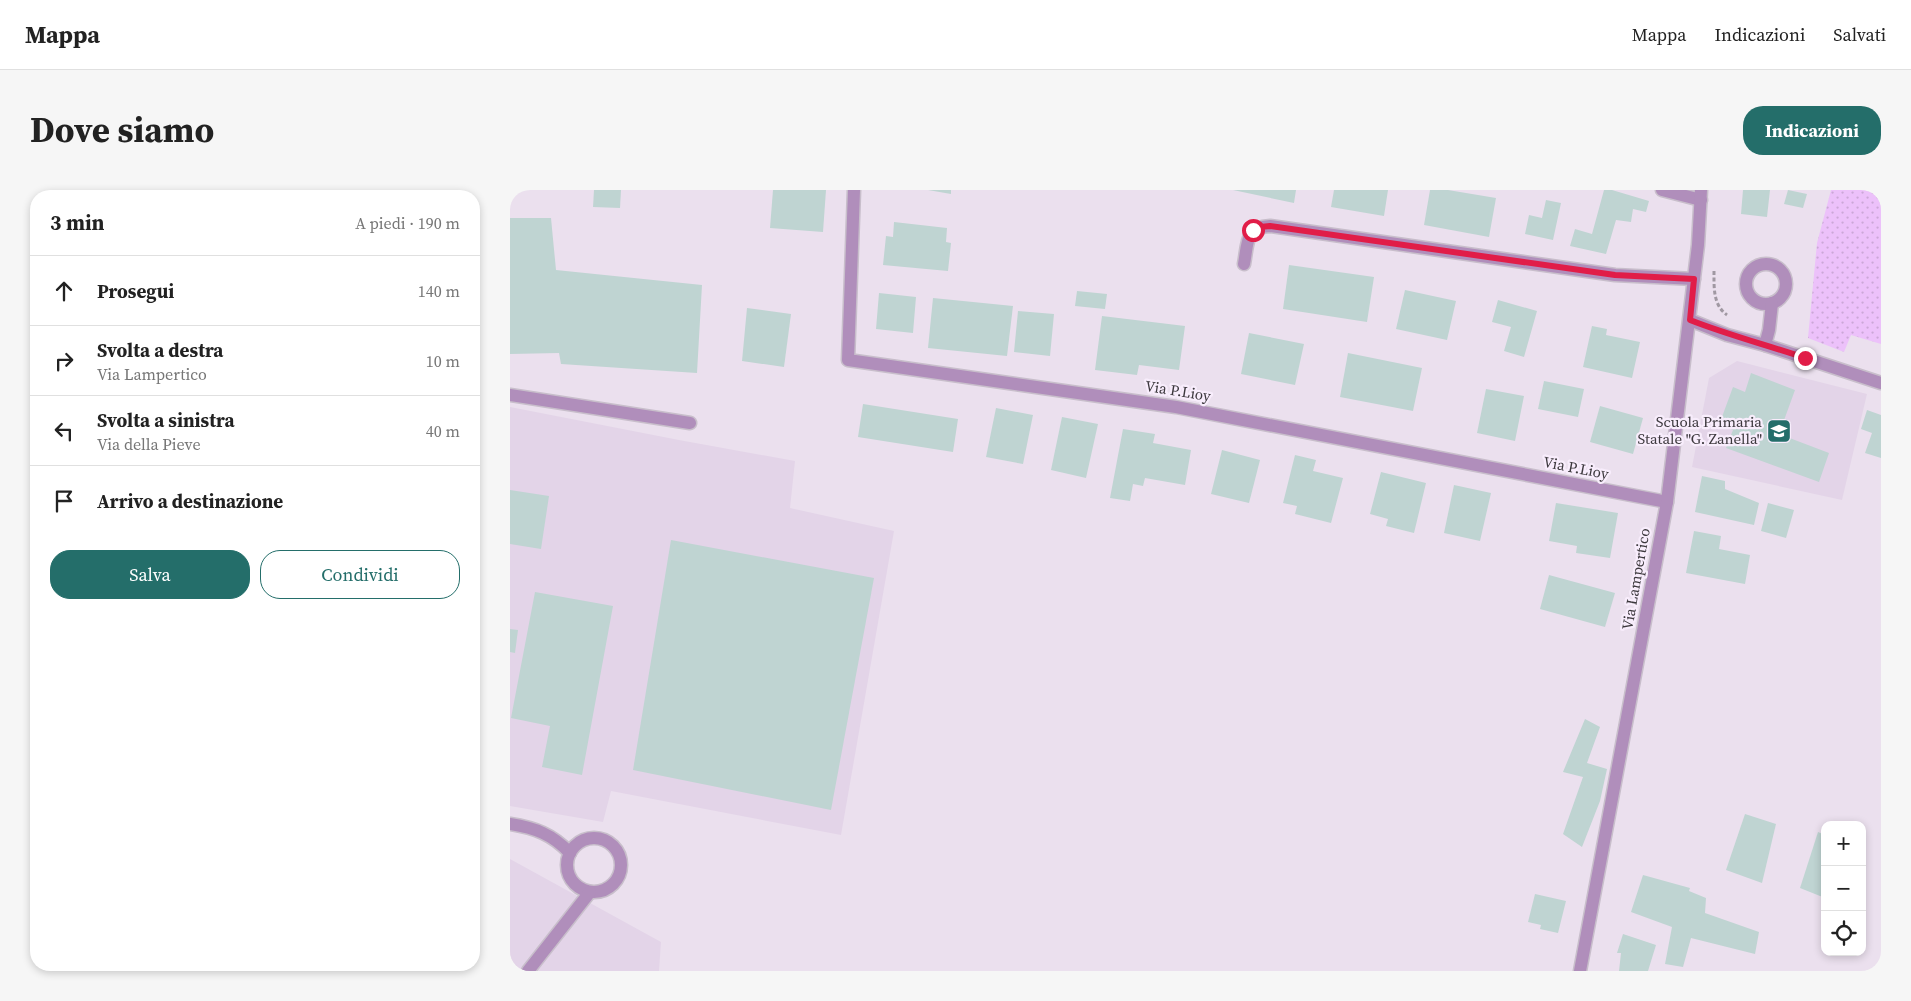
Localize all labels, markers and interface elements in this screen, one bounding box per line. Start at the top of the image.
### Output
text: Mappa [25,18,100,51]
text: Mappa [1632,22,1686,47]
text: Indicazioni [1714,22,1805,47]
text: Salvati [1833,22,1886,47]
text: Dove siamo [30,106,214,154]
button: Indicazioni [1743,106,1881,155]
text: 3 min [50,208,105,237]
text: A piedi · 190 m [355,212,460,234]
route start [1242,219,1265,242]
icon: ahead [50,277,78,305]
text: Prosegui [97,278,174,304]
text: 140 m [418,280,460,302]
text: Svolta a destra [97,337,223,363]
icon: right [50,347,78,375]
route end [1794,347,1817,370]
text: 10 m [426,350,460,372]
text: Via Lampertico [97,363,207,385]
street label: Via P.Lioy [1144,375,1213,406]
text: Svolta a sinistra [97,407,235,433]
place label: Scuola Primaria Statale "G. Zanella" [1638,411,1762,449]
icon: left [50,417,78,445]
school or university icon: Scuola Primaria Statale "G. Zanella" [1766,418,1792,444]
text: 40 m [426,420,460,442]
text: Via della Pieve [97,433,201,455]
street label: Via P.Lioy [1542,451,1611,484]
icon: arrive [50,487,78,515]
text: Arrivo a destinazione [97,488,283,514]
street label: Via Lampertico [1616,526,1655,631]
button: Salva [50,550,250,599]
button: Condividi [260,550,460,599]
map controls [1821,821,1866,956]
button: + [1821,821,1866,866]
button: − [1821,866,1866,911]
button: locate [1821,911,1866,956]

